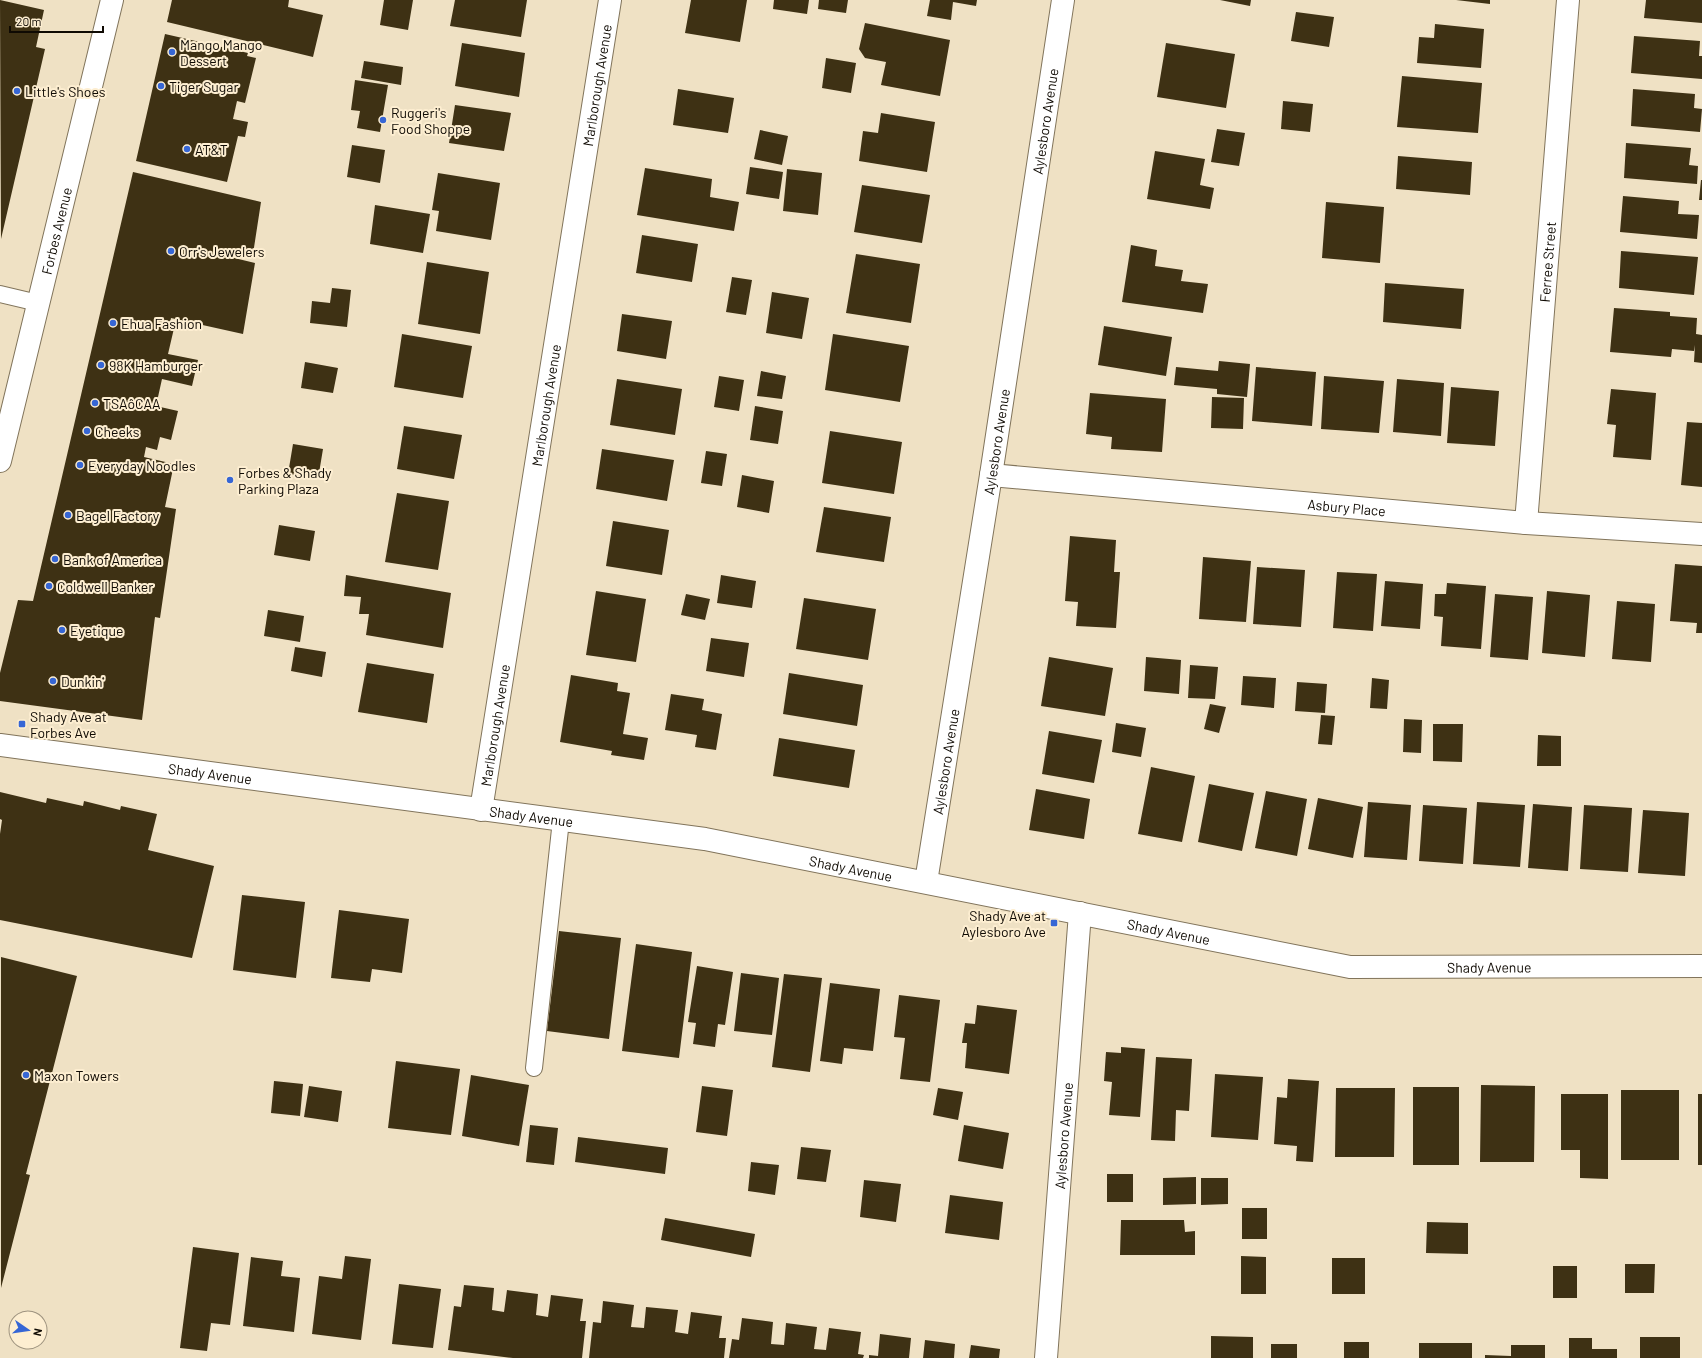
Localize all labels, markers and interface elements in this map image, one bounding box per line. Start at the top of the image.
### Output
scale bar [10,8,103,34]
text: 20 m [16,14,42,28]
street label: Marlborough Avenue [578,23,615,147]
place label: Mango Mango Dessert [180,36,262,69]
marker: Mango Mango Dessert [167,47,177,57]
street label: Aylesboro Avenue [1028,67,1061,175]
place label: Tiger Sugar [169,78,239,95]
marker: Tiger Sugar [156,81,166,91]
place label: Little's Shoes [25,83,106,100]
marker: Little's Shoes [12,86,22,96]
place label: Ruggeri's Food Shoppe [391,104,470,137]
marker: Ruggeri's Food Shoppe [378,115,388,125]
place label: AT&T [195,141,228,158]
marker: AT&T [182,144,192,154]
street label: Forbes Avenue [37,185,75,276]
street label: Ferree Street [1535,221,1559,303]
place label: Orr's Jewelers [179,243,265,260]
marker: Orr's Jewelers [166,246,176,256]
place label: Ehua Fashion [121,315,202,332]
marker: Ehua Fashion [108,318,118,328]
street label: Marlborough Avenue [527,343,564,467]
place label: 98K Hamburger [109,357,203,374]
marker: 98K Hamburger [96,360,106,370]
street label: Aylesboro Avenue [979,387,1013,496]
place label: TSAôCAA [103,395,161,412]
marker: TSAôCAA [90,398,100,408]
place label: Cheeks [95,423,140,440]
marker: Cheeks [82,426,92,436]
place label: Everyday Noodles [88,457,196,474]
marker: Everyday Noodles [75,460,85,470]
place label: Forbes & Shady Parking Plaza [238,464,332,497]
marker: Forbes & Shady Parking Plaza [225,475,235,485]
street label: Asbury Place [1307,495,1386,519]
place label: Bagel Factory [76,507,160,524]
marker: Bagel Factory [63,510,73,520]
place label: Bank of America [63,551,162,568]
marker: Bank of America [50,554,60,564]
place label: Coldwell Banker [57,578,153,595]
marker: Coldwell Banker [44,581,54,591]
place label: Eyetique [70,622,123,639]
marker: Eyetique [57,625,67,635]
street label: Marlborough Avenue [476,663,513,787]
place label: Dunkin' [61,673,104,690]
marker: Dunkin' [48,676,58,686]
street label: Aylesboro Avenue [928,707,962,816]
place label: Shady Ave at Forbes Ave [30,708,107,741]
marker: Shady Ave at Forbes Ave [17,719,27,729]
street label: Shady Avenue [167,759,253,787]
street label: Shady Avenue [488,802,574,830]
street label: Shady Avenue [808,851,894,885]
place label: Shady Ave at Aylesboro Ave [962,907,1046,940]
street label: Shady Avenue [1126,914,1212,948]
marker: Shady Ave at Aylesboro Ave [1049,918,1059,928]
street label: Shady Avenue [1447,958,1531,975]
place label: Maxon Towers [34,1067,119,1084]
marker: Maxon Towers [21,1070,31,1080]
street label: Aylesboro Avenue [1050,1082,1076,1190]
north arrow [8,1310,48,1350]
text: N [31,1327,45,1337]

